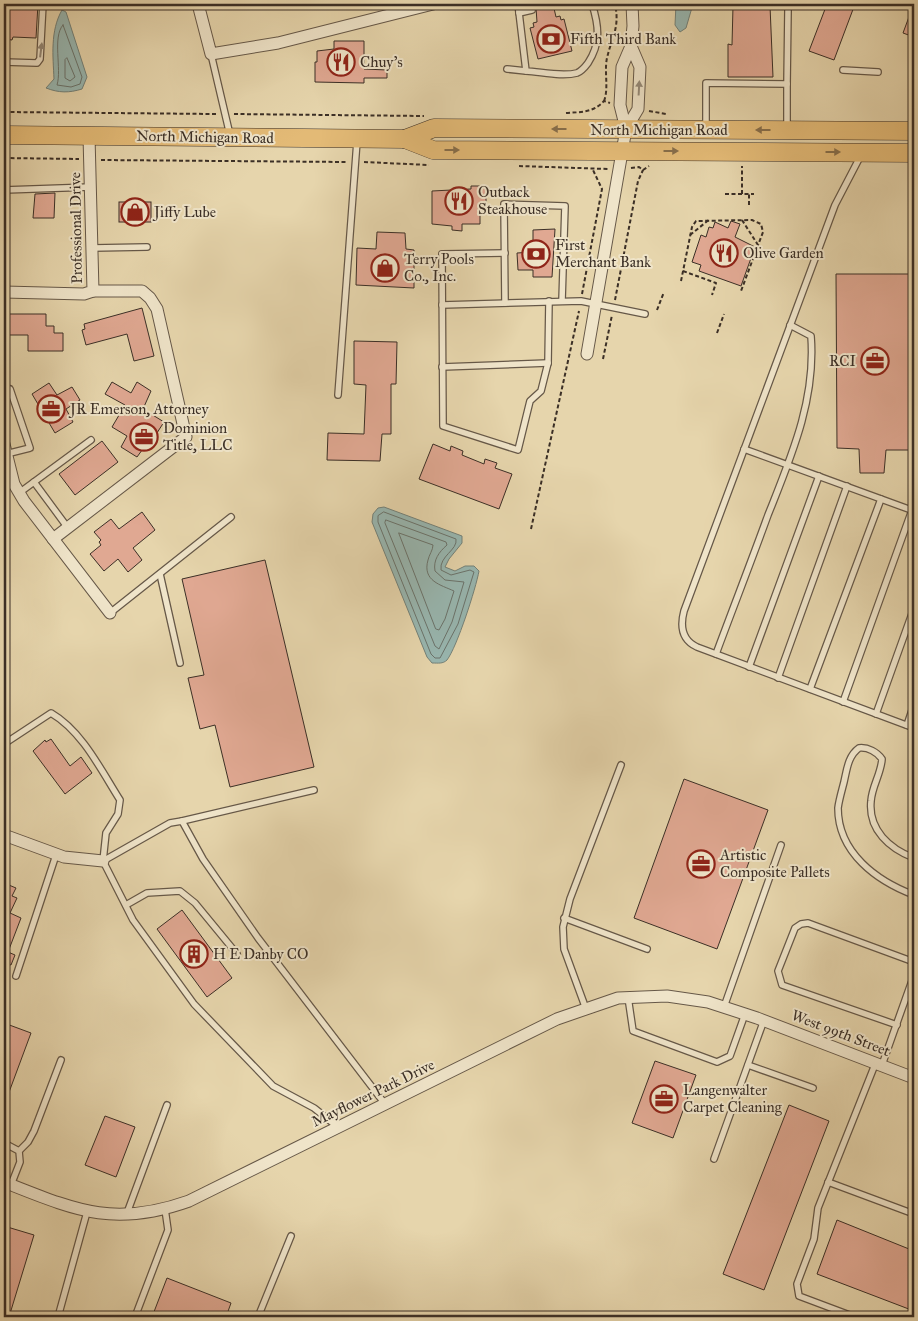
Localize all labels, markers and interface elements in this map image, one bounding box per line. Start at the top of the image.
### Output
bank icon: Fifth Third Bank [536,24,566,54]
place label: Fifth Third Bank [570,30,676,48]
one-way arrow [37,42,45,58]
restaurant icon: Chuy's [326,47,356,77]
place label: Chuy's [360,53,403,71]
one-way arrow [635,80,643,96]
street label: North Michigan Road [590,121,728,139]
one-way arrow [551,125,567,133]
one-way arrow [755,126,771,134]
street label: North Michigan Road [136,127,274,147]
one-way arrow [444,146,460,154]
one-way arrow [663,147,679,155]
one-way arrow [826,148,842,156]
street label: Professional Drive [66,172,86,284]
place label: Outback Steakhouse [478,183,547,218]
restaurant icon: Outback Steakhouse [444,186,474,216]
shop icon: Jiffy Lube [120,197,150,227]
place label: Jiffy Lube [152,203,216,222]
place label: First Merchant Bank [555,236,651,271]
restaurant icon: Olive Garden [709,238,739,268]
bank icon: First Merchant Bank [521,239,551,269]
place label: Olive Garden [743,244,824,262]
place label: Terry Pools Co., Inc. [404,250,474,285]
shop icon: Terry Pools Co., Inc. [370,253,400,283]
office icon: RCI [860,346,890,376]
place label: RCI [829,352,856,370]
office icon: JR Emerson, Attorney [36,394,66,424]
place label: JR Emerson, Attorney [68,400,209,419]
place label: Dominion Title, LLC [163,419,232,454]
office icon: Dominion Title, LLC [129,422,159,452]
place label: Artistic Composite Pallets [719,846,830,881]
office icon: Artistic Composite Pallets [686,849,716,879]
building icon: H E Danby CO [179,939,209,969]
place label: H E Danby CO [213,945,308,963]
street label: West 99th Street [789,1006,893,1060]
street label: Mayflower Park Drive [309,1055,437,1131]
place label: Langenwalter Carpet Cleaning [683,1081,783,1116]
office icon: Langenwalter Carpet Cleaning [649,1084,679,1114]

